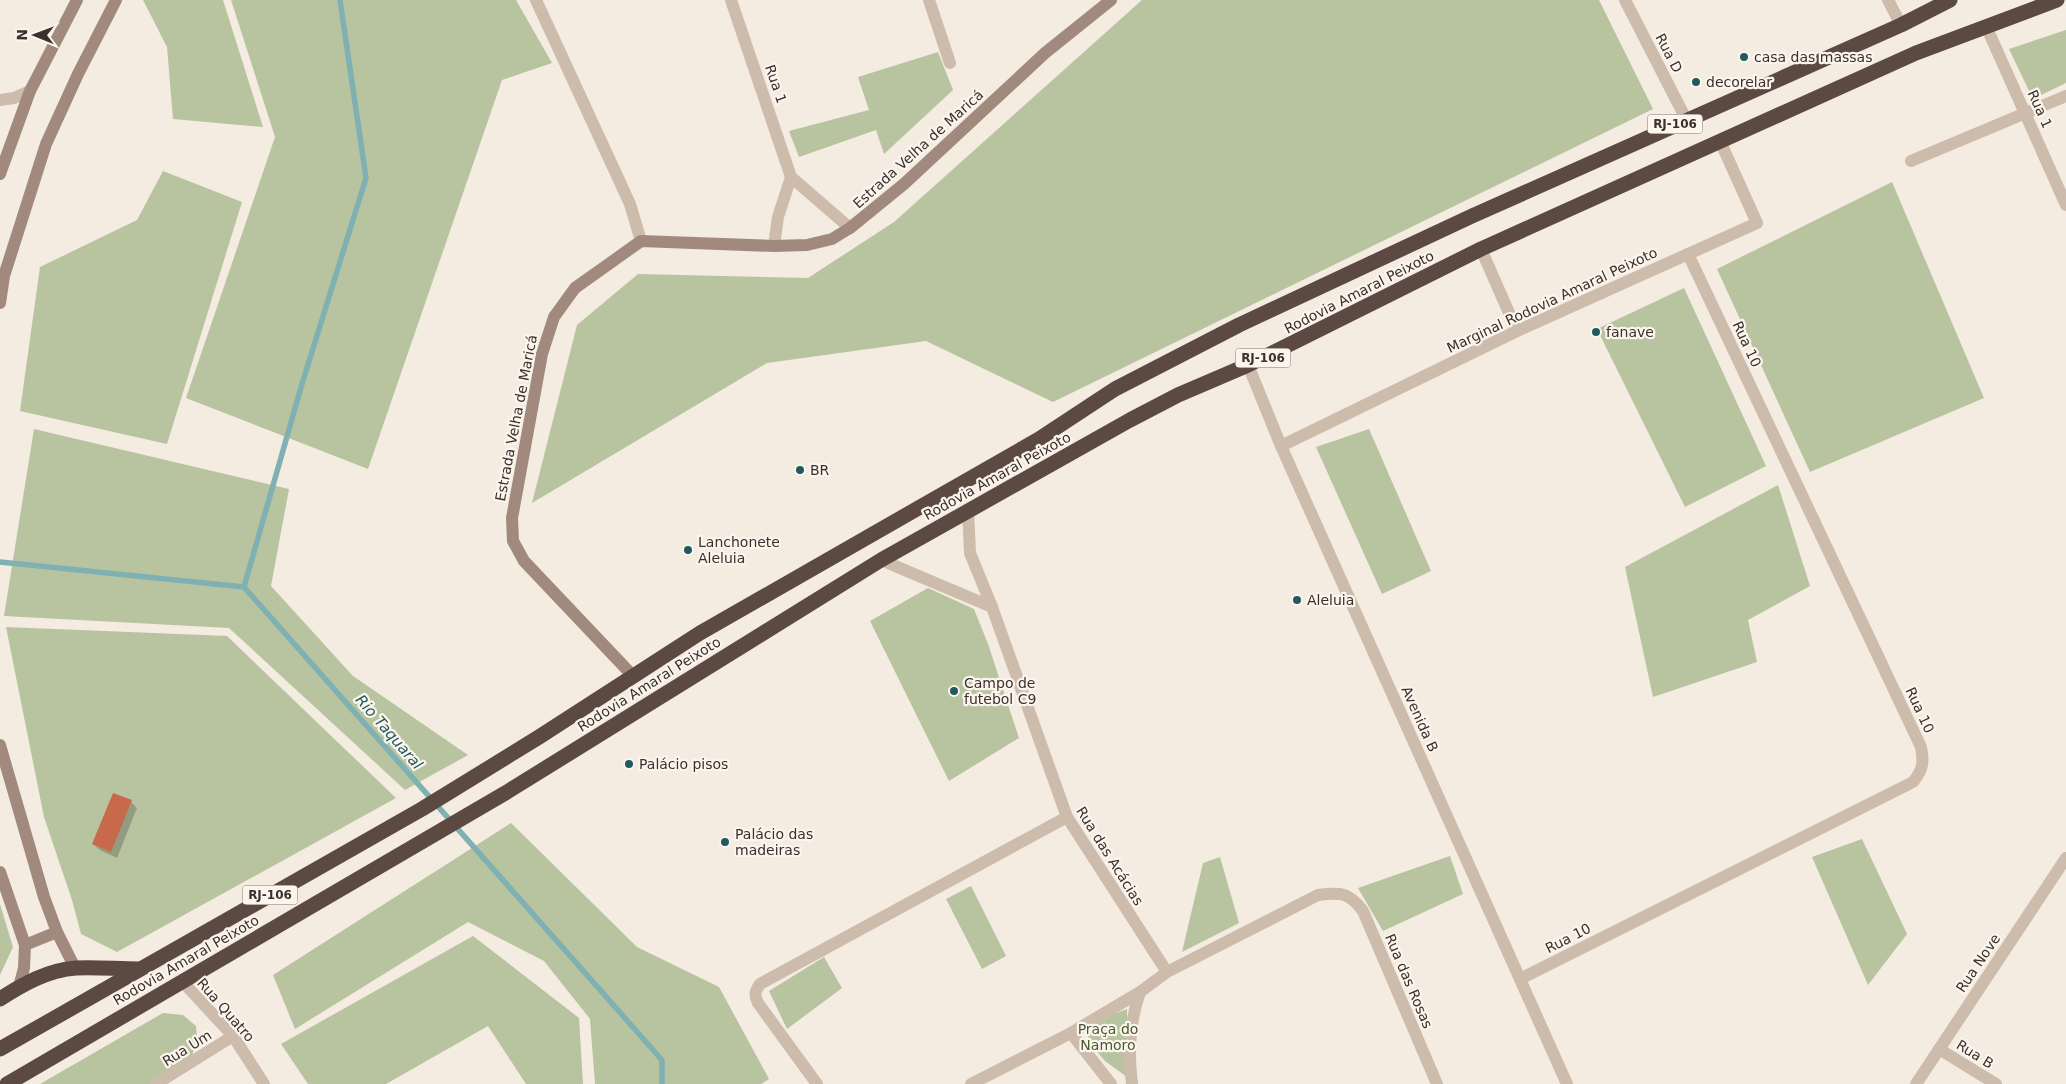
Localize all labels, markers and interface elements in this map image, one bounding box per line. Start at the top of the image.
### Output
north arrow [10,10,60,60]
text: N [14,29,30,41]
street label: Rua D [1652,31,1686,75]
place label: casa das massas [1754,49,1873,65]
marker: casa das massas [1738,51,1750,63]
street label: Rua 1 [762,63,790,105]
place label: decorelar [1706,74,1772,90]
marker: decorelar [1690,76,1702,88]
street label: Estrada Velha de Maricá [850,86,986,212]
street label: Rua 1 [2025,88,2055,130]
road number: RJ-106 [1648,115,1702,134]
street label: Marginal Rodovia Amaral Peixoto [1444,244,1660,356]
street label: Rodovia Amaral Peixoto [1282,247,1436,337]
street label: Rua 10 [1729,318,1765,370]
place label: fanave [1606,324,1654,340]
marker: fanave [1590,326,1602,338]
street label: Estrada Velha de Maricá [492,333,540,503]
road number: RJ-106 [1236,348,1290,368]
street label: Rodovia Amaral Peixoto [921,429,1073,523]
place label: BR [810,462,830,478]
marker: BR [794,464,806,476]
place label: Lanchonete Aleluia [698,534,780,566]
marker: Lanchonete Aleluia [682,544,694,556]
place label: Aleluia [1307,592,1354,608]
marker: Aleluia [1291,594,1303,606]
street label: Rodovia Amaral Peixoto [574,633,724,735]
place label: Campo de futebol C9 [964,675,1036,707]
street label: Avenida B [1398,684,1442,754]
street label: Rua 10 [1902,684,1938,736]
marker: Campo de futebol C9 [948,685,960,697]
water label: Rio Taquaral [352,691,427,774]
place label: Palácio pisos [639,756,728,772]
marker: Palácio pisos [623,758,635,770]
street label: Rua das Acácias [1073,804,1147,908]
place label: Palácio das madeiras [735,826,813,858]
marker: Palácio das madeiras [719,836,731,848]
road number: RJ-106 [242,886,298,904]
street label: Rodovia Amaral Peixoto [110,912,262,1008]
street label: Rua 10 [1543,920,1593,956]
street label: Rua das Rosas [1382,931,1436,1031]
street label: Rua Nove [1953,931,2003,995]
street label: Rua Quatro [194,975,258,1045]
park label: Praça do Namoro [1078,1021,1138,1053]
street label: Rua Um [159,1027,215,1069]
street label: Rua B [1954,1036,1996,1072]

